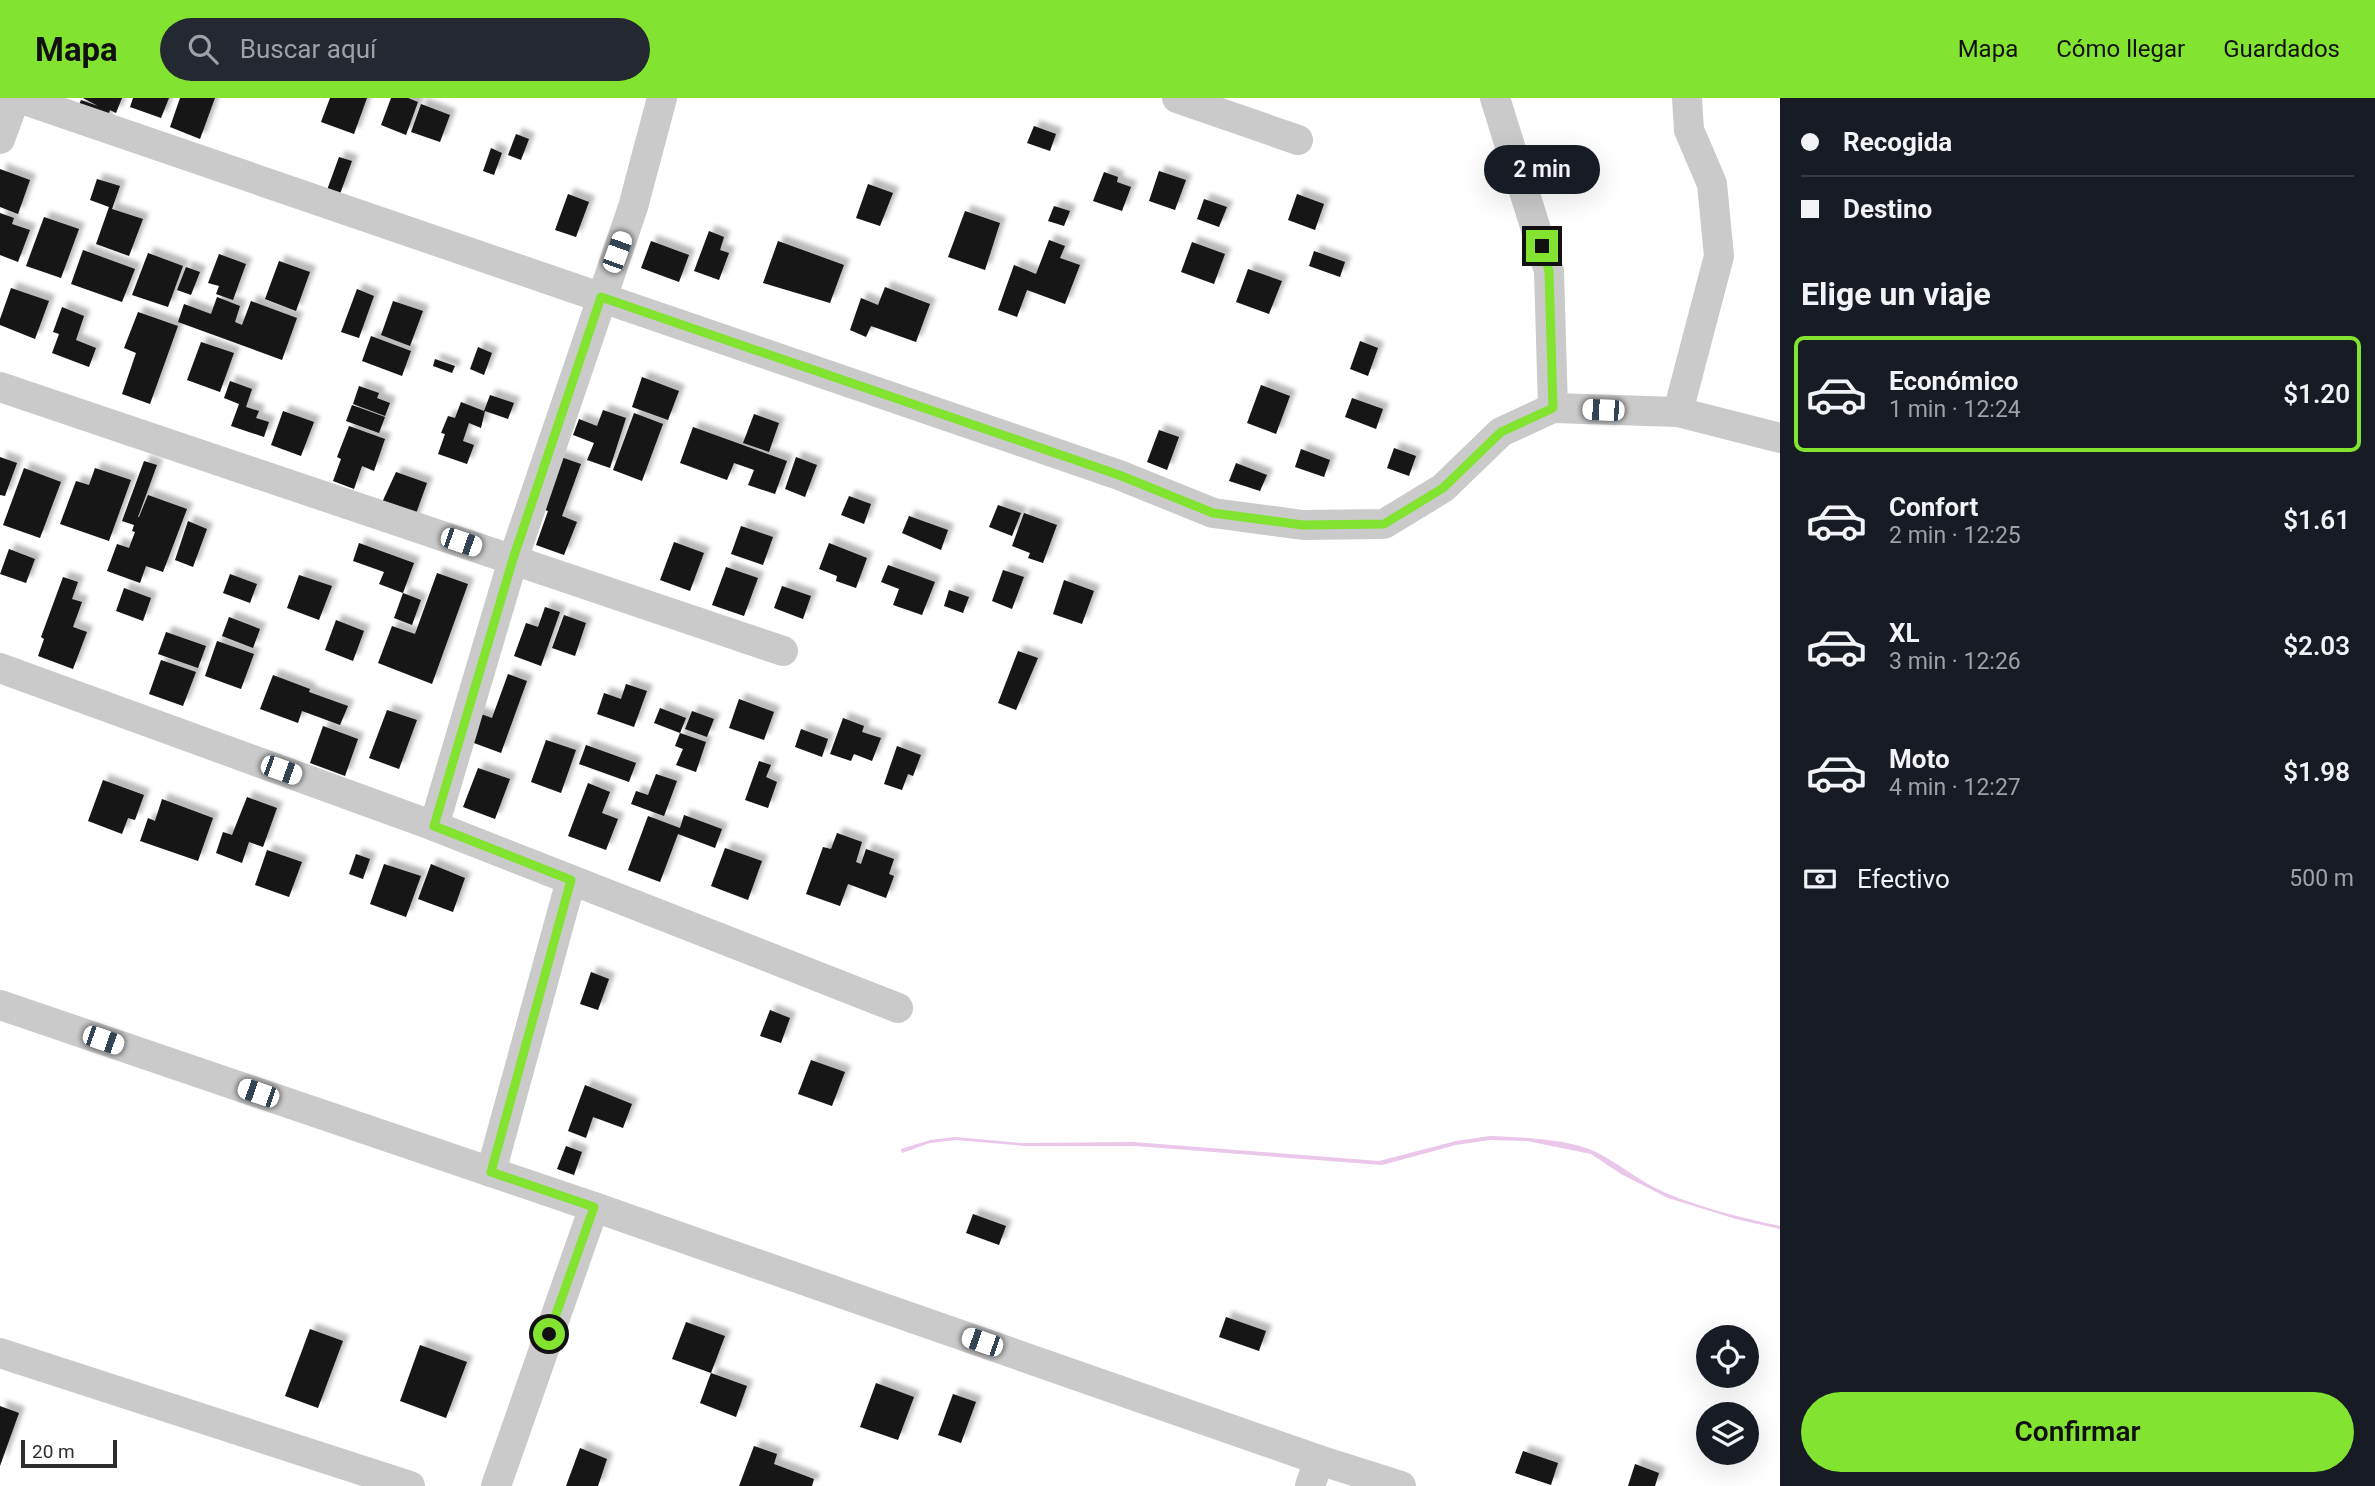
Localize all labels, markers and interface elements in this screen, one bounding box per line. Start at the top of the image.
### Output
search box [160,18,650,81]
text: Mapa [35,30,118,69]
icon: search [184,30,222,68]
text: Buscar aquí [240,34,376,64]
text: Mapa [1958,35,2018,63]
text: Cómo llegar [2056,35,2185,63]
text: Guardados [2223,35,2340,63]
text: Recogida [1843,127,1952,157]
callout: 2 min [1484,144,1600,194]
text: 2 min [1513,156,1571,183]
text: Destino [1843,194,1932,224]
car [600,229,635,275]
route end [1526,230,1558,262]
text: Elige un viaje [1801,275,1991,313]
icon: car [1805,363,1868,426]
text: Económico [1889,366,2018,396]
text: $1.20 [2283,379,2350,409]
text: 1 min · 12:24 [1889,396,2021,423]
car [1582,399,1625,421]
icon: car [1805,489,1868,552]
text: Confort [1889,492,1978,522]
text: $1.61 [2283,505,2350,535]
text: 2 min · 12:25 [1889,522,2021,549]
car [438,525,485,559]
icon: car [1805,615,1868,678]
text: XL [1889,618,1920,648]
text: $2.03 [2283,631,2350,661]
text: 3 min · 12:26 [1889,648,2021,675]
icon: car [1805,741,1868,804]
text: Moto [1889,744,1950,774]
car [258,753,305,787]
text: $1.98 [2283,757,2350,787]
text: 4 min · 12:27 [1889,774,2021,801]
icon: cash [1801,860,1839,898]
text: Efectivo [1857,864,1950,894]
text: 500 m [2289,865,2354,892]
car [80,1023,127,1057]
car [235,1076,282,1110]
route start [533,1318,565,1350]
car [959,1325,1006,1359]
map controls [1696,1325,1759,1465]
button: locate [1696,1325,1759,1388]
button: Confirmar [1801,1392,2354,1472]
button: layers [1696,1402,1759,1465]
scale bar [21,1437,117,1469]
text: 20 m [32,1440,75,1463]

